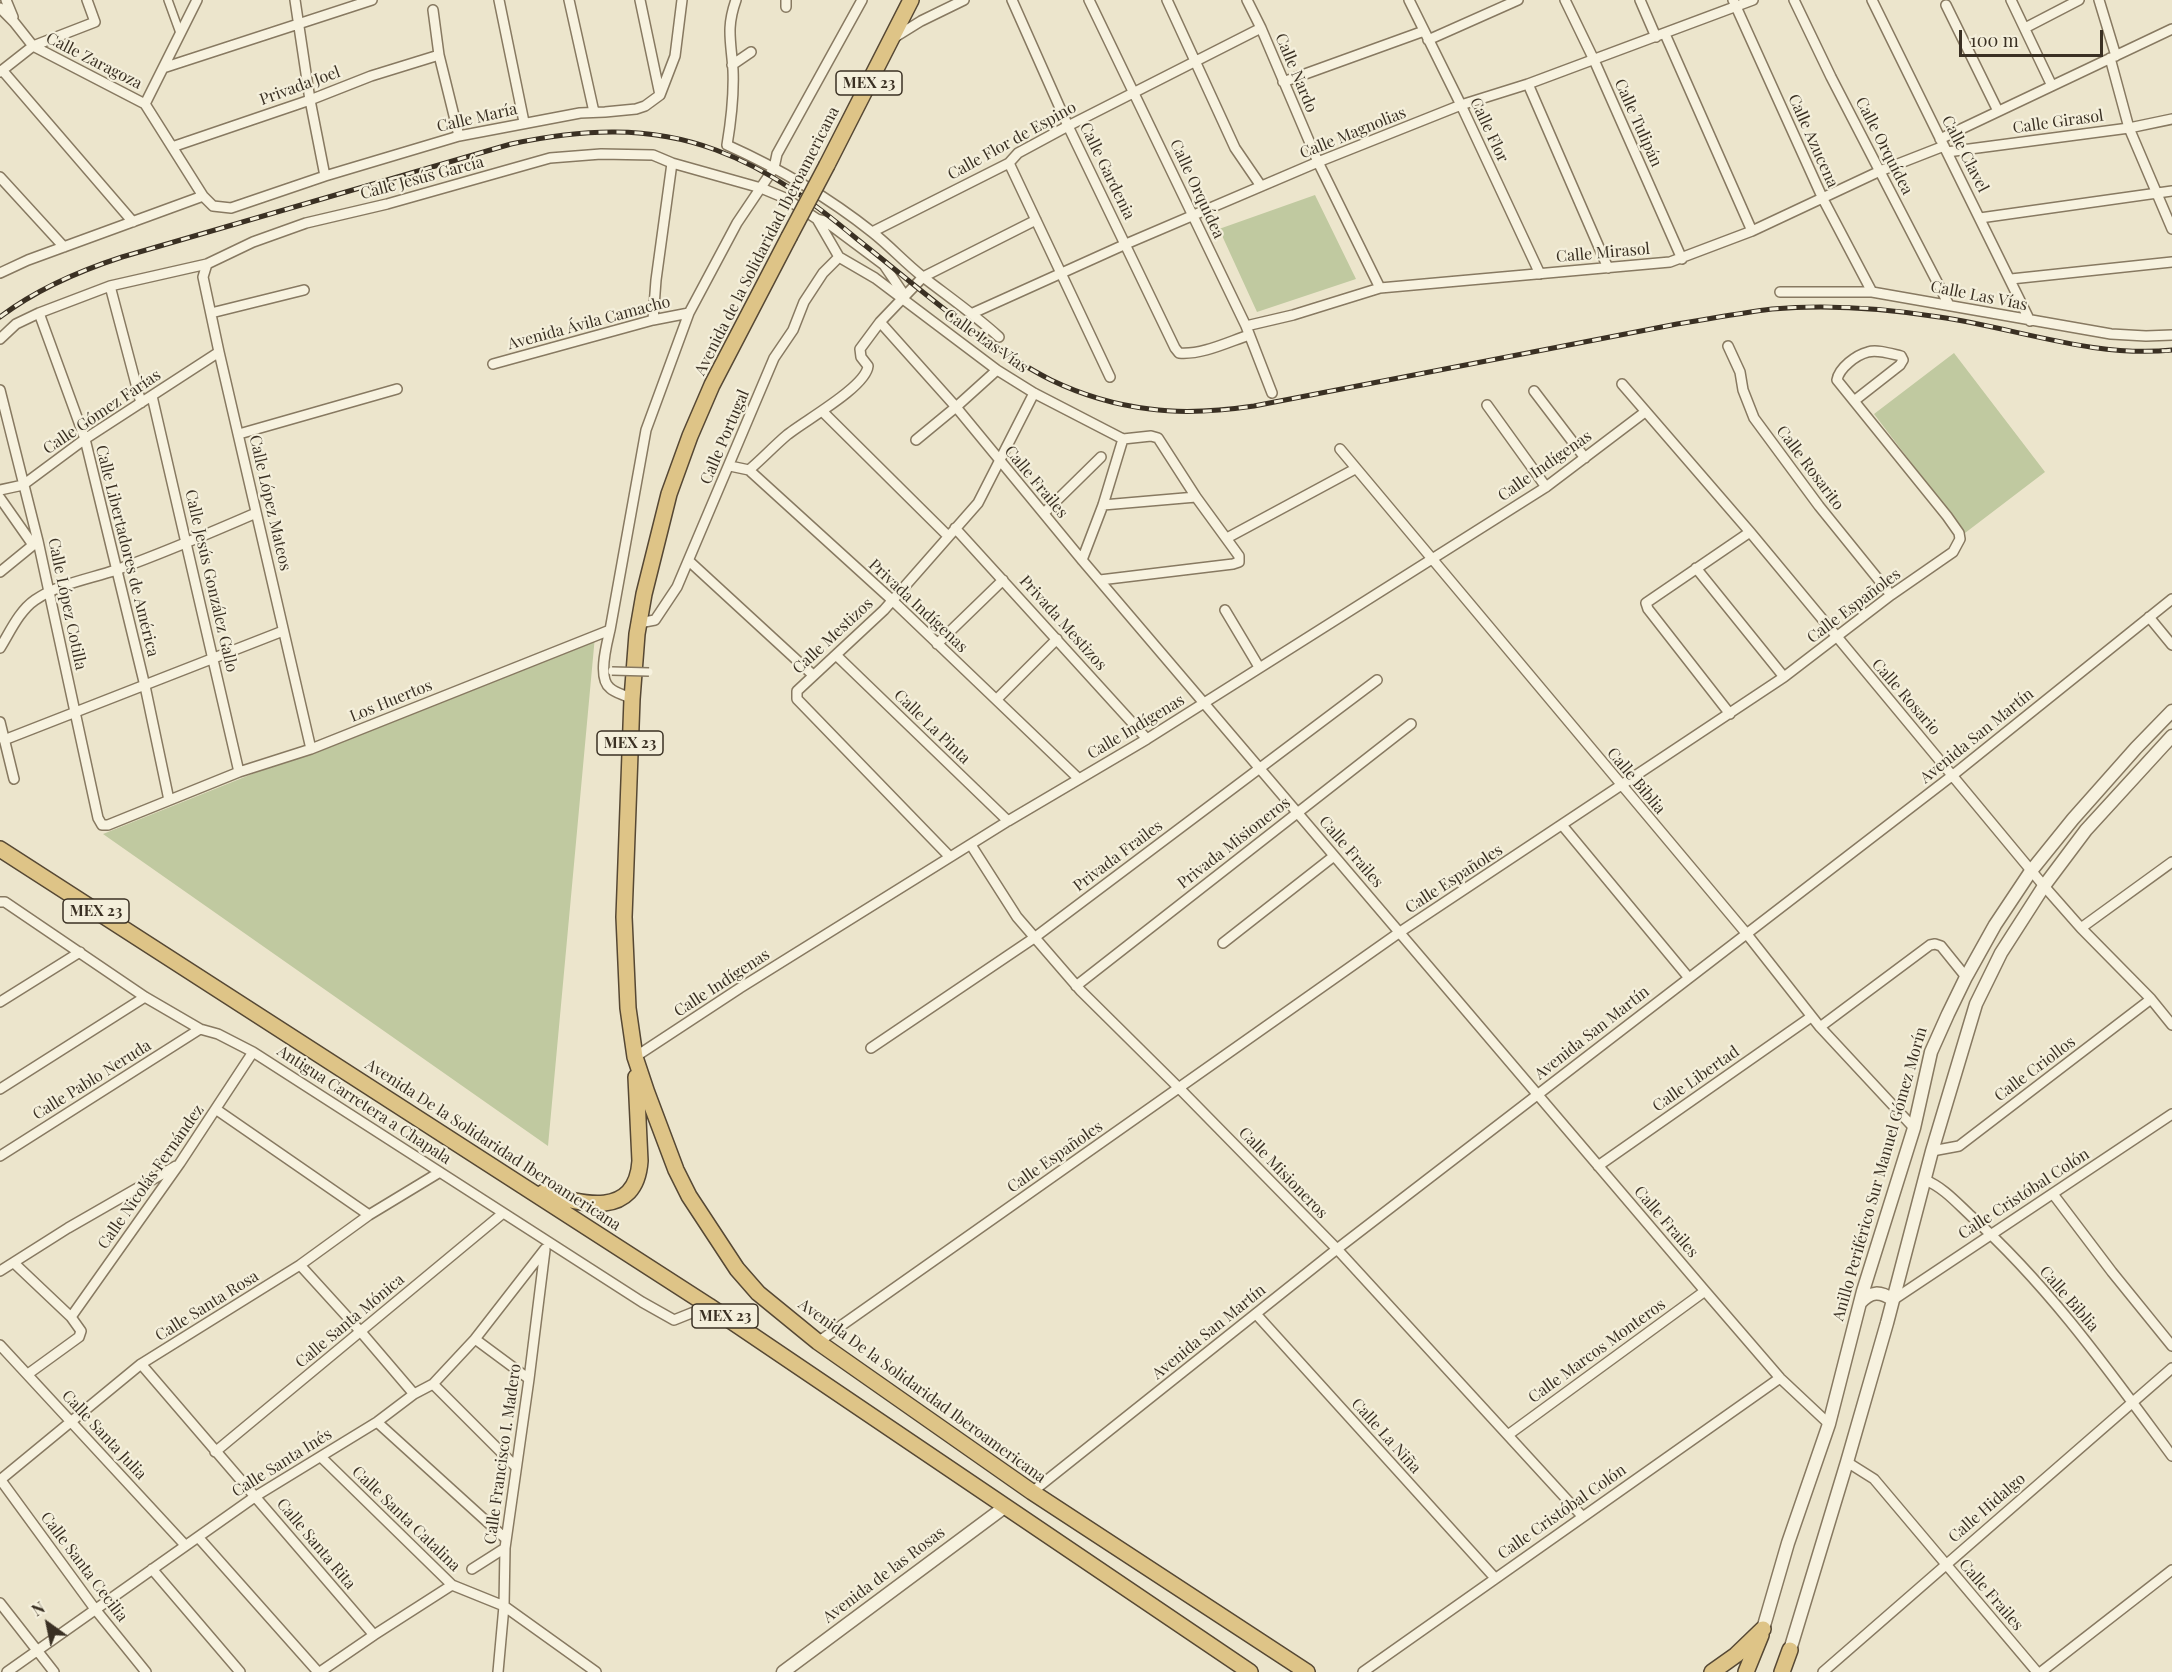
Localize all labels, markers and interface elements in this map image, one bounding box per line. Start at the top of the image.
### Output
scale bar [1962,18,2106,56]
text: 100 m [1970,28,2019,52]
street label: Calle Zaragoza [43,29,145,93]
street label: Calle Nardo [1271,31,1321,115]
street label: Privada Joel [257,63,343,109]
road number: MEX 23 [836,71,902,95]
street label: Calle Tulipán [1610,76,1666,170]
street label: Calle Azucena [1784,91,1842,191]
street label: Calle Orquídea [1851,94,1917,198]
street label: Calle Flor [1466,95,1512,165]
street label: Calle Flor de Espino [944,98,1080,184]
street label: Calle María [435,99,519,137]
street label: Calle Magnolias [1297,103,1409,163]
street label: Avenida de la Solidaridad Iberoamericana [691,104,843,378]
street label: Calle Girasol [2011,106,2105,138]
street label: Calle Clavel [1937,112,1993,196]
street label: Calle Gardenia [1075,119,1139,223]
street label: Calle Orquídea [1166,136,1228,242]
street label: Calle Jesús García [358,152,486,204]
street label: Calle Mirasol [1555,239,1651,267]
street label: Calle Las Vías [1929,277,2029,315]
street label: Avenida Ávila Camacho [506,292,672,354]
street label: Calle Las Vías [940,305,1032,377]
street label: Calle Gómez Farías [40,366,164,458]
street label: Calle Portugal [696,387,754,487]
street label: Calle Rosarito [1772,422,1848,514]
street label: Calle Indígenas [1494,427,1596,505]
street label: Calle López Mateos [245,433,295,573]
street label: Calle Frailes [1000,442,1072,522]
street label: Calle Libertadores de América [91,443,163,659]
street label: Calle Jesús González Gallo [181,488,241,674]
street label: Calle López Cotilla [44,536,90,672]
street label: Privada Indígenas [865,555,971,657]
street label: Calle Españoles [1803,565,1905,647]
street label: Privada Mestizos [1015,572,1111,674]
street label: Calle Mestizos [789,594,877,678]
street label: Calle Rosario [1868,655,1944,739]
street label: Los Huertos [347,676,435,726]
street label: Avenida San Martín [1916,684,2038,788]
street label: Calle La Pinta [890,686,974,768]
street label: Calle Indígenas [1084,690,1188,764]
road number: MEX 23 [597,731,663,755]
street label: Calle Biblia [1603,744,1669,818]
street label: Privada Misioneros [1174,793,1294,893]
street label: Calle Frailes [1315,812,1387,892]
street label: Privada Frailes [1070,816,1166,896]
street label: Calle Españoles [1402,840,1506,918]
road number: MEX 23 [63,899,129,923]
street label: Calle Indígenas [671,945,773,1021]
street label: Avenida San Martín [1531,982,1653,1084]
street label: Anillo Periférico Sur Manuel Gómez Morín [1829,1025,1931,1323]
street label: Calle Criollos [1991,1032,2079,1106]
street label: Calle Pablo Neruda [29,1036,155,1124]
street label: Antigua Carretera a Chapala [273,1041,455,1169]
street label: Calle Libertad [1649,1042,1743,1116]
street label: Avenida De la Solidaridad Iberoamericana [362,1055,624,1235]
street label: Calle Nicolás Fernández [94,1101,208,1253]
street label: Calle Españoles [1004,1117,1106,1197]
street label: Calle Misioneros [1235,1123,1331,1223]
street label: Calle Cristóbal Colón [1955,1144,2093,1244]
street label: Calle Frailes [1630,1182,1702,1262]
street label: Calle Biblia [2035,1262,2103,1336]
street label: Calle Santa Rosa [152,1267,262,1345]
street label: Calle Santa Mónica [292,1270,408,1372]
street label: Avenida San Martín [1148,1280,1270,1384]
street label: Avenida De la Solidaridad Iberoamericana [795,1295,1049,1487]
street label: Calle Marcos Monteros [1525,1295,1669,1407]
road number: MEX 23 [692,1304,758,1328]
street label: Calle Francisco I. Madero [481,1362,525,1546]
street label: Calle Santa Julia [58,1386,150,1484]
street label: Calle La Niña [1347,1394,1425,1478]
street label: Calle Santa Inés [229,1425,335,1501]
street label: Calle Cristóbal Colón [1494,1460,1630,1564]
street label: Calle Santa Catalina [348,1462,464,1576]
street label: Calle Hidalgo [1945,1469,2029,1547]
street label: Calle Santa Rita [272,1495,360,1593]
street label: Calle Santa Cecilia [36,1508,132,1626]
street label: Avenida de las Rosas [819,1523,949,1627]
street label: Calle Frailes [1955,1555,2027,1635]
north arrow [18,1594,78,1654]
text: N [27,1597,48,1620]

